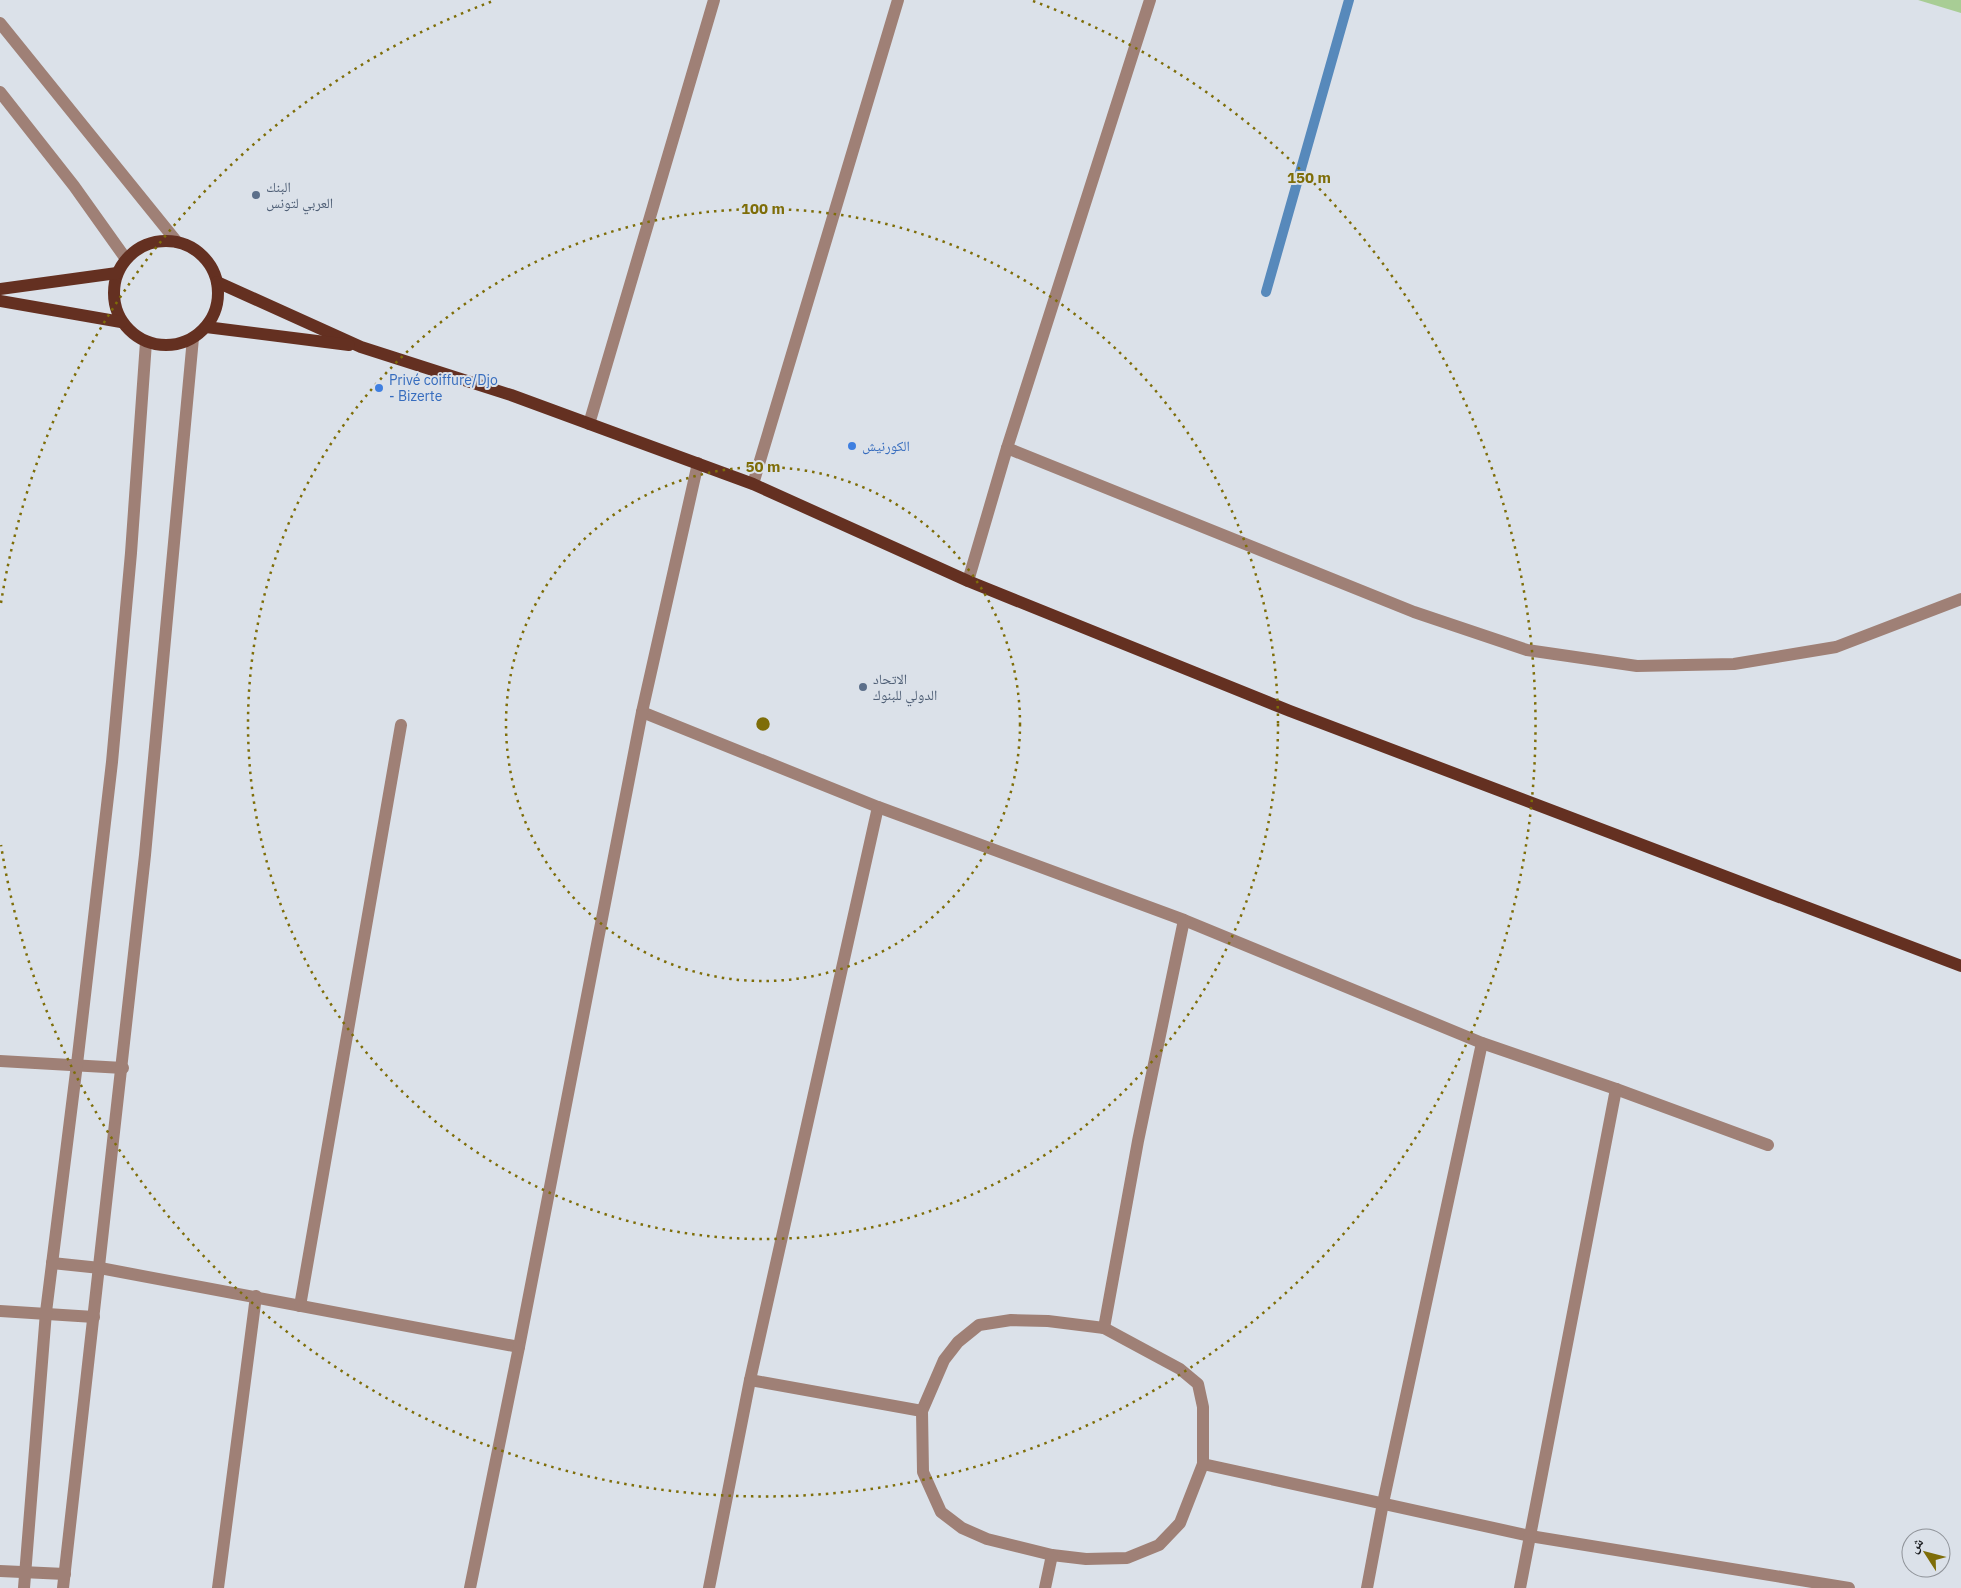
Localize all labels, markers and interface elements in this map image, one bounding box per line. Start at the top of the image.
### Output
text: 150 m [1287,168,1331,187]
place label: البنك العربي لتونس [266,178,333,215]
marker: البنك العربي لتونس [250,189,262,201]
text: 100 m [741,199,785,218]
place label: Privé coiffure/Djo - Bizerte [389,371,498,405]
marker: Privé coiffure/Djo - Bizerte [373,382,385,394]
place label: الكورنيش [862,437,910,455]
marker: الكورنيش [846,440,858,452]
text: 50 m [746,457,780,476]
place label: الاتحاد الدولي للبنوك [873,670,937,707]
marker: الاتحاد الدولي للبنوك [857,681,869,693]
centre of rings [754,715,772,733]
north arrow [1901,1528,1951,1578]
text: ش [1904,1534,1927,1557]

